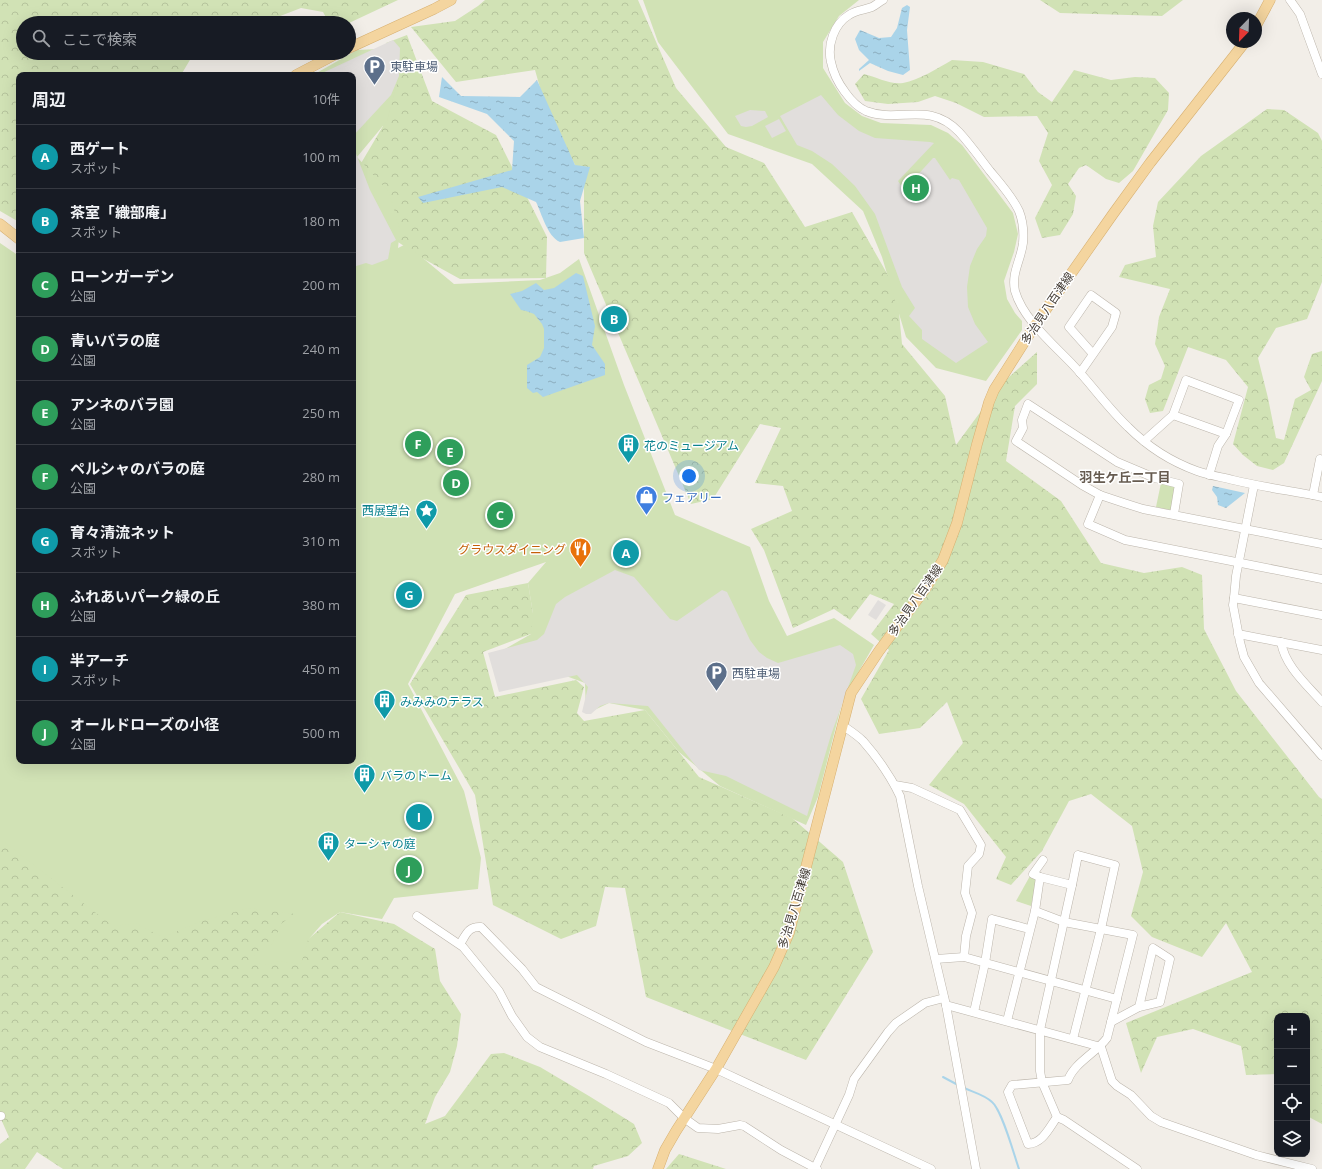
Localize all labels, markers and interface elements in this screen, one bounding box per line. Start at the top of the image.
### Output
north arrow [1226,12,1262,48]
search box [16,16,356,60]
icon: search [30,27,52,49]
text: ここで検索 [62,29,137,49]
parking icon: 東駐車場 [361,53,387,86]
place label: 東駐車場 [390,58,438,75]
text: 周辺 [32,88,66,111]
text: 10件 [312,90,340,108]
text: 西ゲート [70,138,130,158]
text: A [41,148,49,166]
text: 100 m [302,148,340,166]
text: スポット [70,159,122,177]
pin: H [903,173,929,203]
text: 茶室「織部庵」 [70,202,175,222]
text: B [41,212,49,230]
text: 180 m [302,212,340,230]
text: スポット [70,223,122,241]
text: ローンガーデン [70,266,174,286]
street label: 多治見八百津線 [1016,268,1078,348]
text: C [41,276,49,294]
text: 200 m [302,276,340,294]
text: 公園 [70,287,96,305]
pin: B [601,304,627,334]
text: 青いバラの庭 [70,330,160,350]
text: D [40,340,50,358]
text: 240 m [302,340,340,358]
text: 公園 [70,351,96,369]
text: アンネのバラ園 [70,394,174,414]
text: E [41,404,49,422]
text: 250 m [302,404,340,422]
text: 公園 [70,415,96,433]
pin: F [405,429,431,459]
building icon: 花のミュージアム [615,432,641,465]
pin: E [437,437,463,467]
place label: 花のミュージアム [644,437,739,454]
text: ペルシャのバラの庭 [70,458,205,478]
your location [679,466,699,486]
text: F [41,468,49,486]
text: 280 m [302,468,340,486]
pin: D [443,468,469,498]
district label: 羽生ケ丘二丁目 [1079,468,1171,486]
text: 公園 [70,479,96,497]
shop icon: フェアリー [633,484,659,517]
place label: フェアリー [662,489,722,506]
place icon: 西展望台 [413,497,439,530]
pin: C [487,500,513,530]
place label: 西展望台 [362,502,410,519]
text: 育々清流ネット [70,522,175,542]
text: G [40,532,50,550]
text: 310 m [302,532,340,550]
restaurant icon: グラウスダイニング [568,536,594,569]
pin: A [613,538,639,568]
place label: グラウスダイニング [458,541,566,558]
text: スポット [70,543,122,561]
street label: 多治見八百津線 [884,561,946,639]
pin: G [396,580,422,610]
text: ふれあいパーク緑の丘 [70,586,220,606]
text: H [40,596,50,614]
text: 380 m [302,596,340,614]
text: 公園 [70,607,96,625]
text: 半アーチ [70,650,129,670]
text: I [43,660,47,678]
text: 450 m [302,660,340,678]
parking icon: 西駐車場 [703,660,729,693]
place label: 西駐車場 [732,665,780,682]
text: スポット [70,671,122,689]
building icon: みみみのテラス [371,688,397,721]
place label: みみみのテラス [400,693,484,710]
text: オールドローズの小径 [70,714,219,734]
text: J [43,724,47,742]
text: 500 m [302,724,340,742]
text: 公園 [70,735,96,753]
building icon: バラのドーム [352,762,378,795]
place label: バラのドーム [380,767,452,784]
pin: I [406,802,432,832]
building icon: ターシャの庭 [316,830,342,863]
place label: ターシャの庭 [344,835,416,852]
pin: J [396,855,422,885]
street label: 多治見八百津線 [774,865,814,951]
map controls [1274,1013,1310,1157]
button: + [1274,1013,1310,1049]
button: − [1274,1049,1310,1085]
button: locate [1274,1085,1310,1121]
button: layers [1274,1121,1310,1157]

